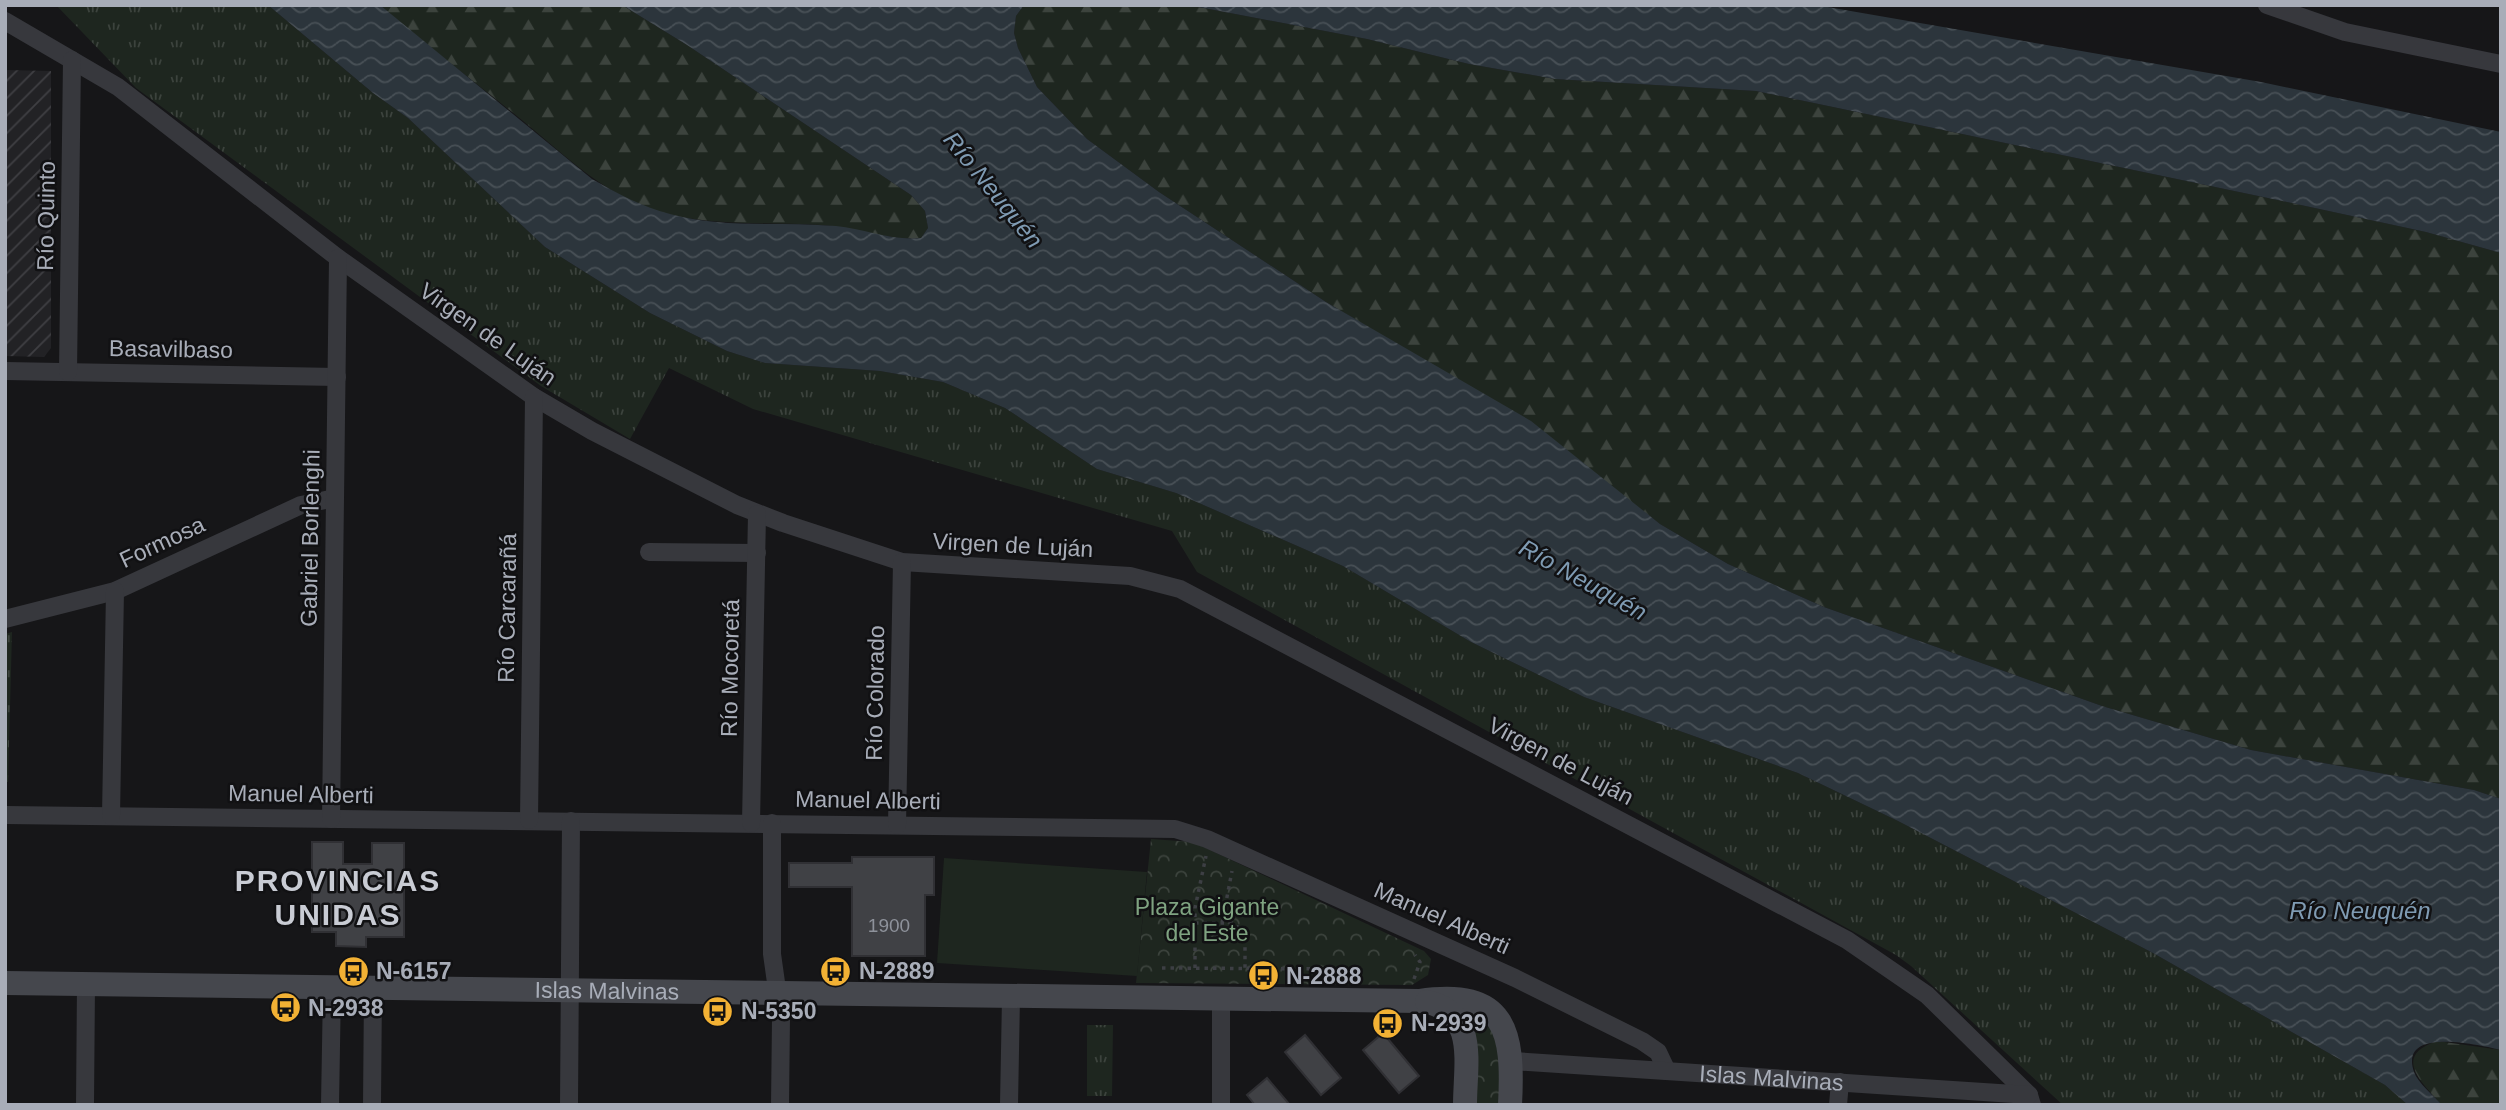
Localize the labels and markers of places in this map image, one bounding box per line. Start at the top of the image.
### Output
bus stop icon: N-6157 [336,954,370,988]
bus stop icon: N-2889 [819,954,853,988]
place label: N-6157 [376,958,451,984]
place label: N-2889 [859,958,934,984]
bus stop icon: N-2888 [1246,959,1280,993]
place label: N-2888 [1286,963,1362,989]
bus stop icon: N-2938 [268,991,302,1025]
bus stop icon: N-5350 [701,994,735,1028]
place label: N-2938 [308,995,384,1021]
place label: N-5350 [741,998,816,1024]
bus stop icon: N-2939 [1371,1006,1405,1040]
place label: N-2939 [1411,1010,1486,1036]

